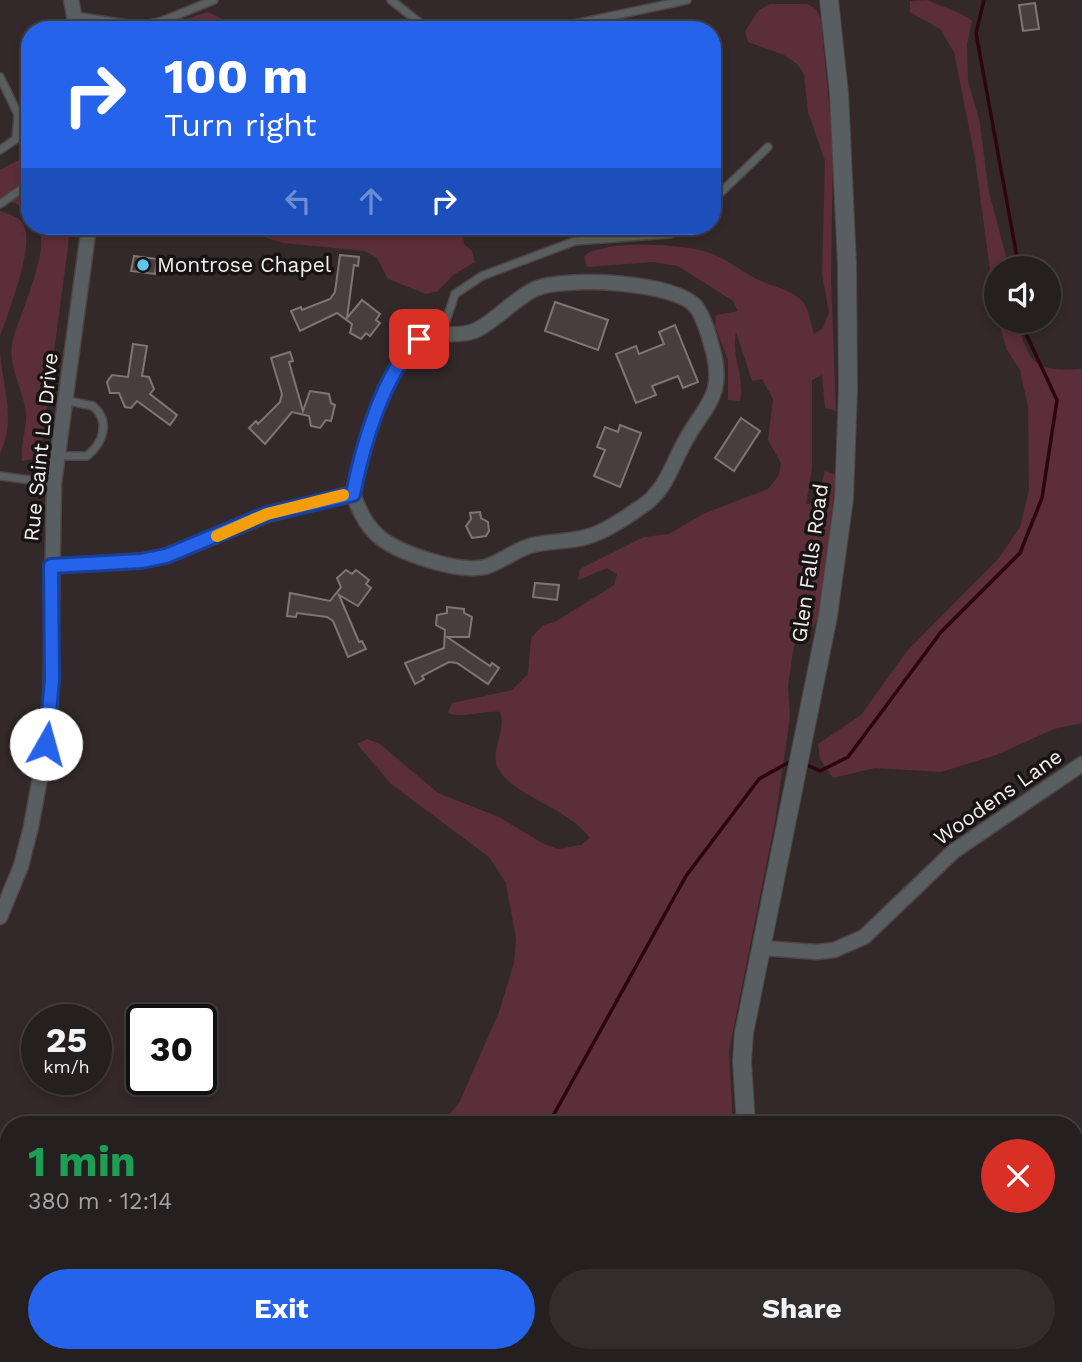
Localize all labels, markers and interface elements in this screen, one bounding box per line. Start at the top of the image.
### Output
text: 100 m [164,47,308,105]
icon: right [49,49,140,140]
text: Turn right [164,106,316,144]
icon: left [279,182,317,220]
icon: ahead [352,182,390,220]
icon: right [425,182,463,220]
place label: Montrose Chapel [157,252,332,277]
map controls [984,256,1061,333]
button: sound [984,256,1061,333]
marker: Montrose Chapel [135,257,151,273]
pin [389,309,449,369]
icon: arrive [400,320,438,358]
street label: Rue Saint Lo Drive [18,351,63,543]
street label: Glen Falls Road [786,482,833,644]
position arrow [9,707,83,781]
street label: Woodens Lane [929,743,1067,850]
speed limit sign: 30 [126,1004,217,1095]
text: 25 [46,1019,87,1061]
text: km/h [43,1056,90,1077]
text: 1 min [28,1137,136,1186]
button: close [981,1139,1055,1213]
text: 380 m · 12:14 [28,1188,172,1215]
button: Exit [28,1269,535,1349]
button: Share [549,1269,1055,1349]

